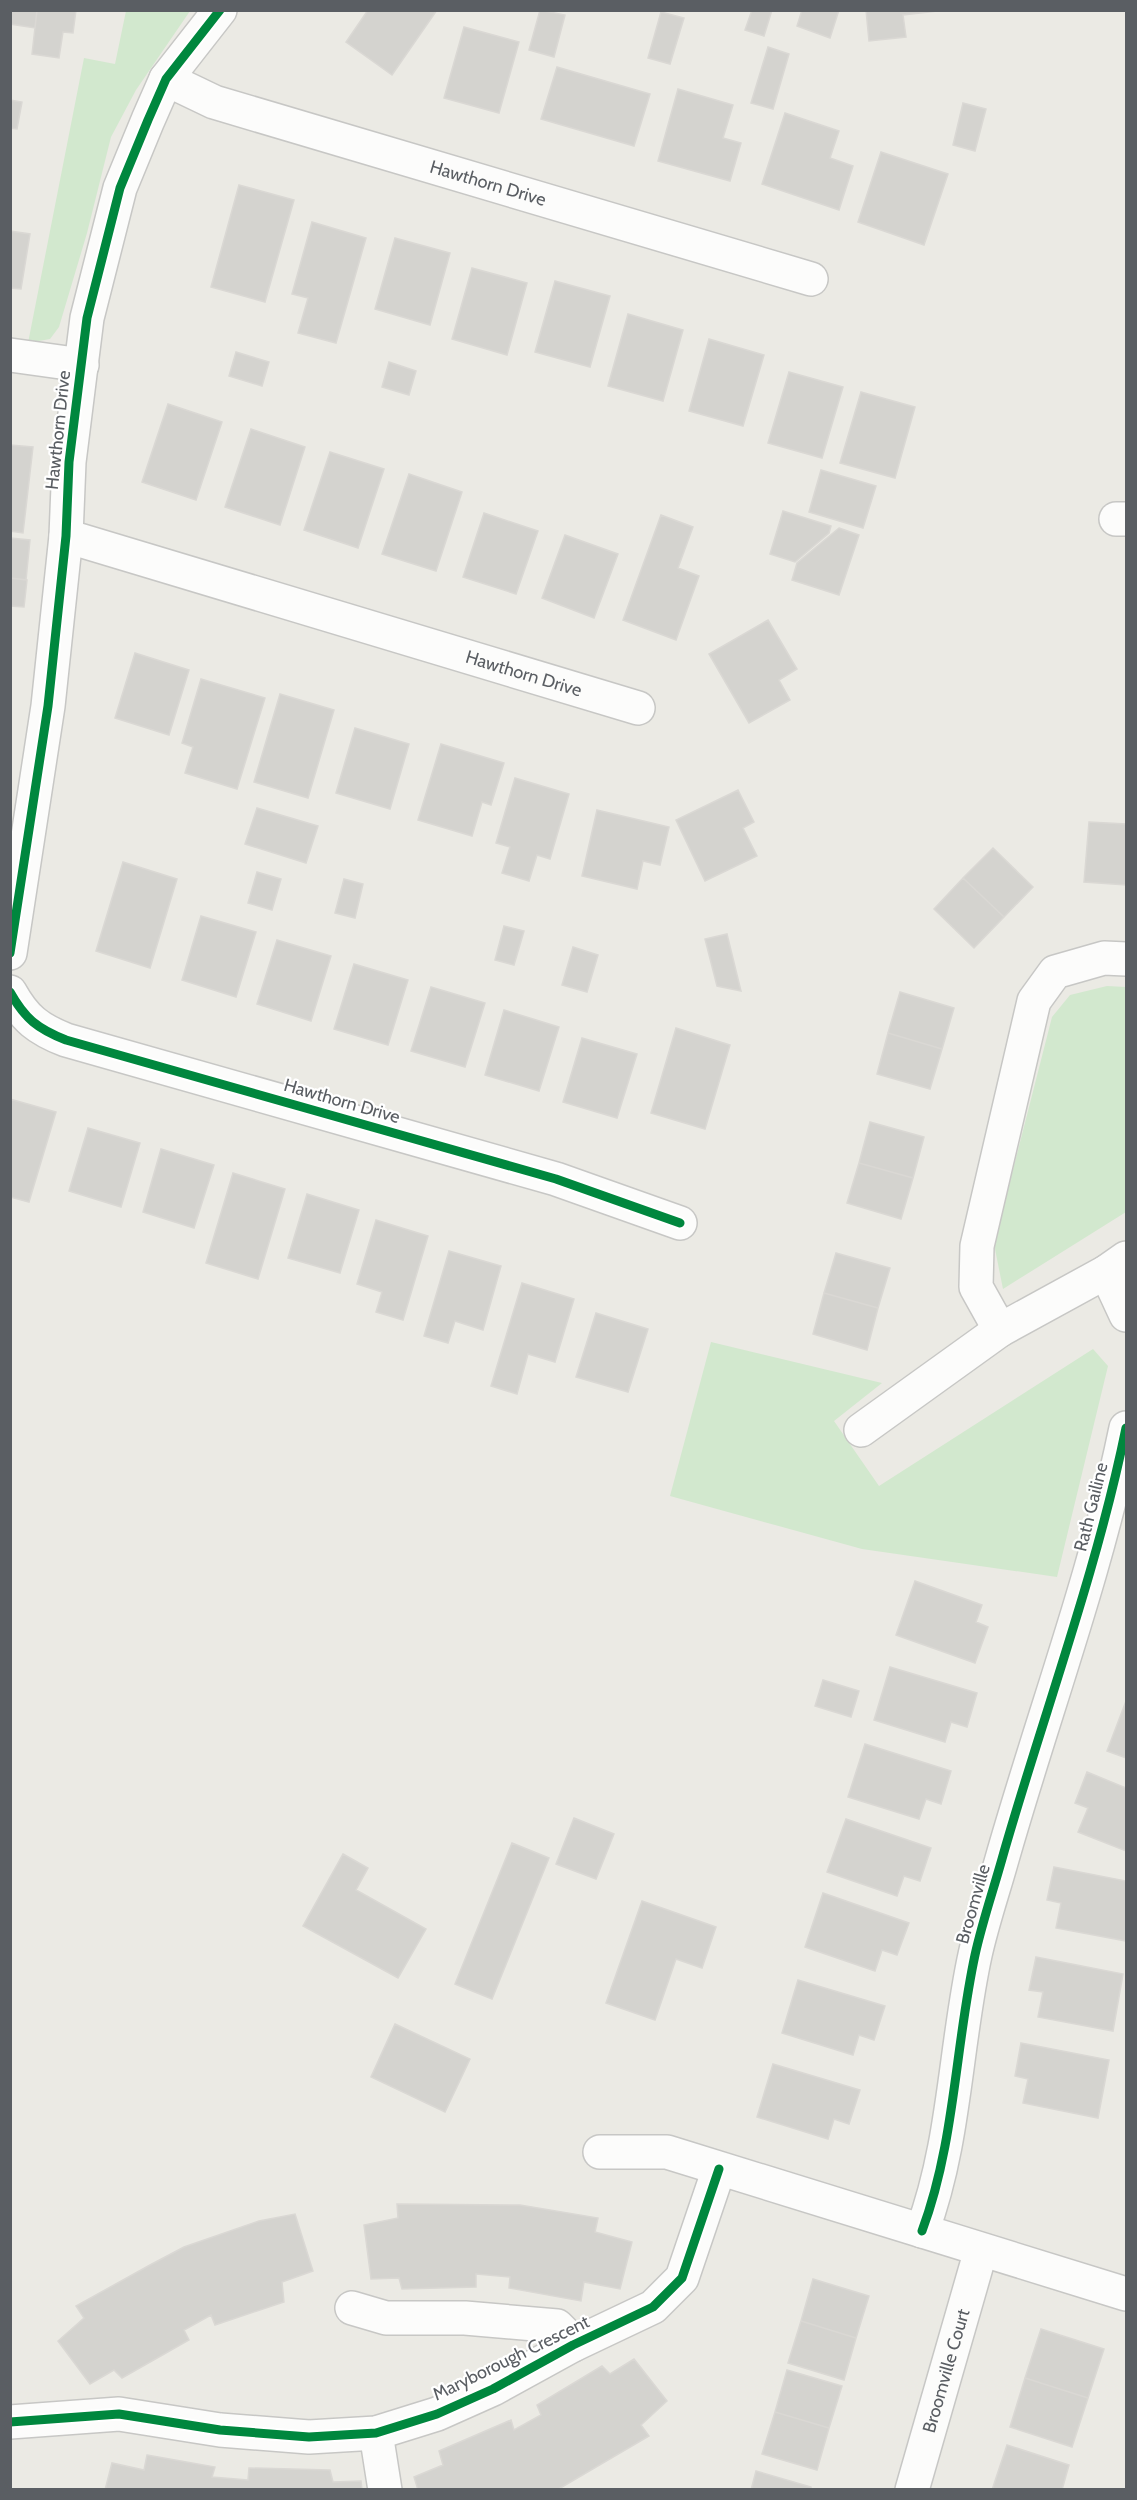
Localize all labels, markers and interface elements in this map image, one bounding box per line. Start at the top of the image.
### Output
street label: Hawthorn Drive [427,156,549,211]
street label: Hawthorn Drive [41,369,75,491]
street label: Hawthorn Drive [463,646,584,701]
street label: Hawthorn Drive [281,1074,403,1128]
street label: Rath Gailine [1069,1460,1113,1554]
street label: Broomville [951,1862,995,1946]
street label: Broomville Court [918,2306,974,2435]
street label: Maryborough Crescent [429,2310,593,2406]

